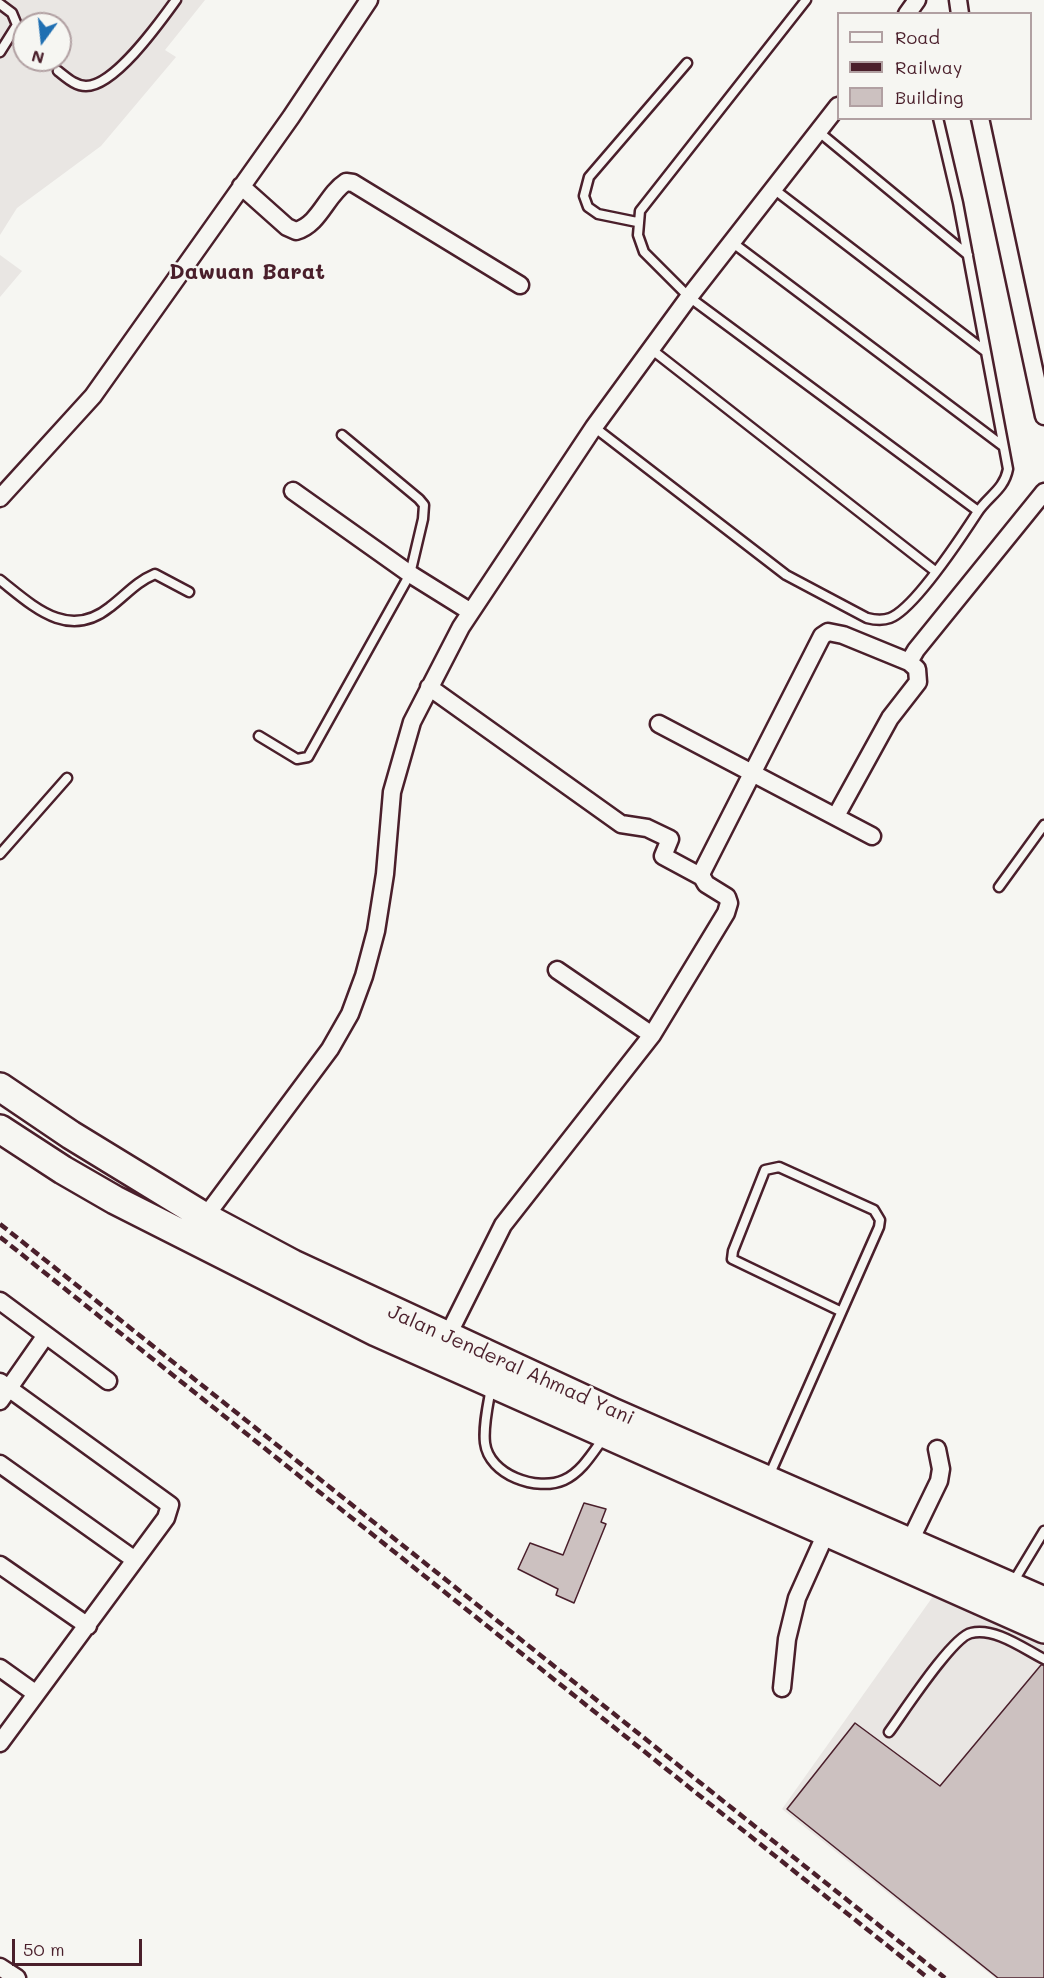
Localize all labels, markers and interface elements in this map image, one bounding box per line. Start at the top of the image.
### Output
north arrow [12,12,72,72]
legend [837,12,1032,120]
text: Road [895,25,940,49]
text: N [29,46,46,70]
text: Railway [895,55,962,79]
text: Building [895,85,963,109]
district label: Dawuan Barat [169,259,325,285]
street label: Jalan Jenderal Ahmad Yani [384,1300,638,1430]
scale bar [15,1927,146,1965]
text: 50 m [23,1937,65,1961]

